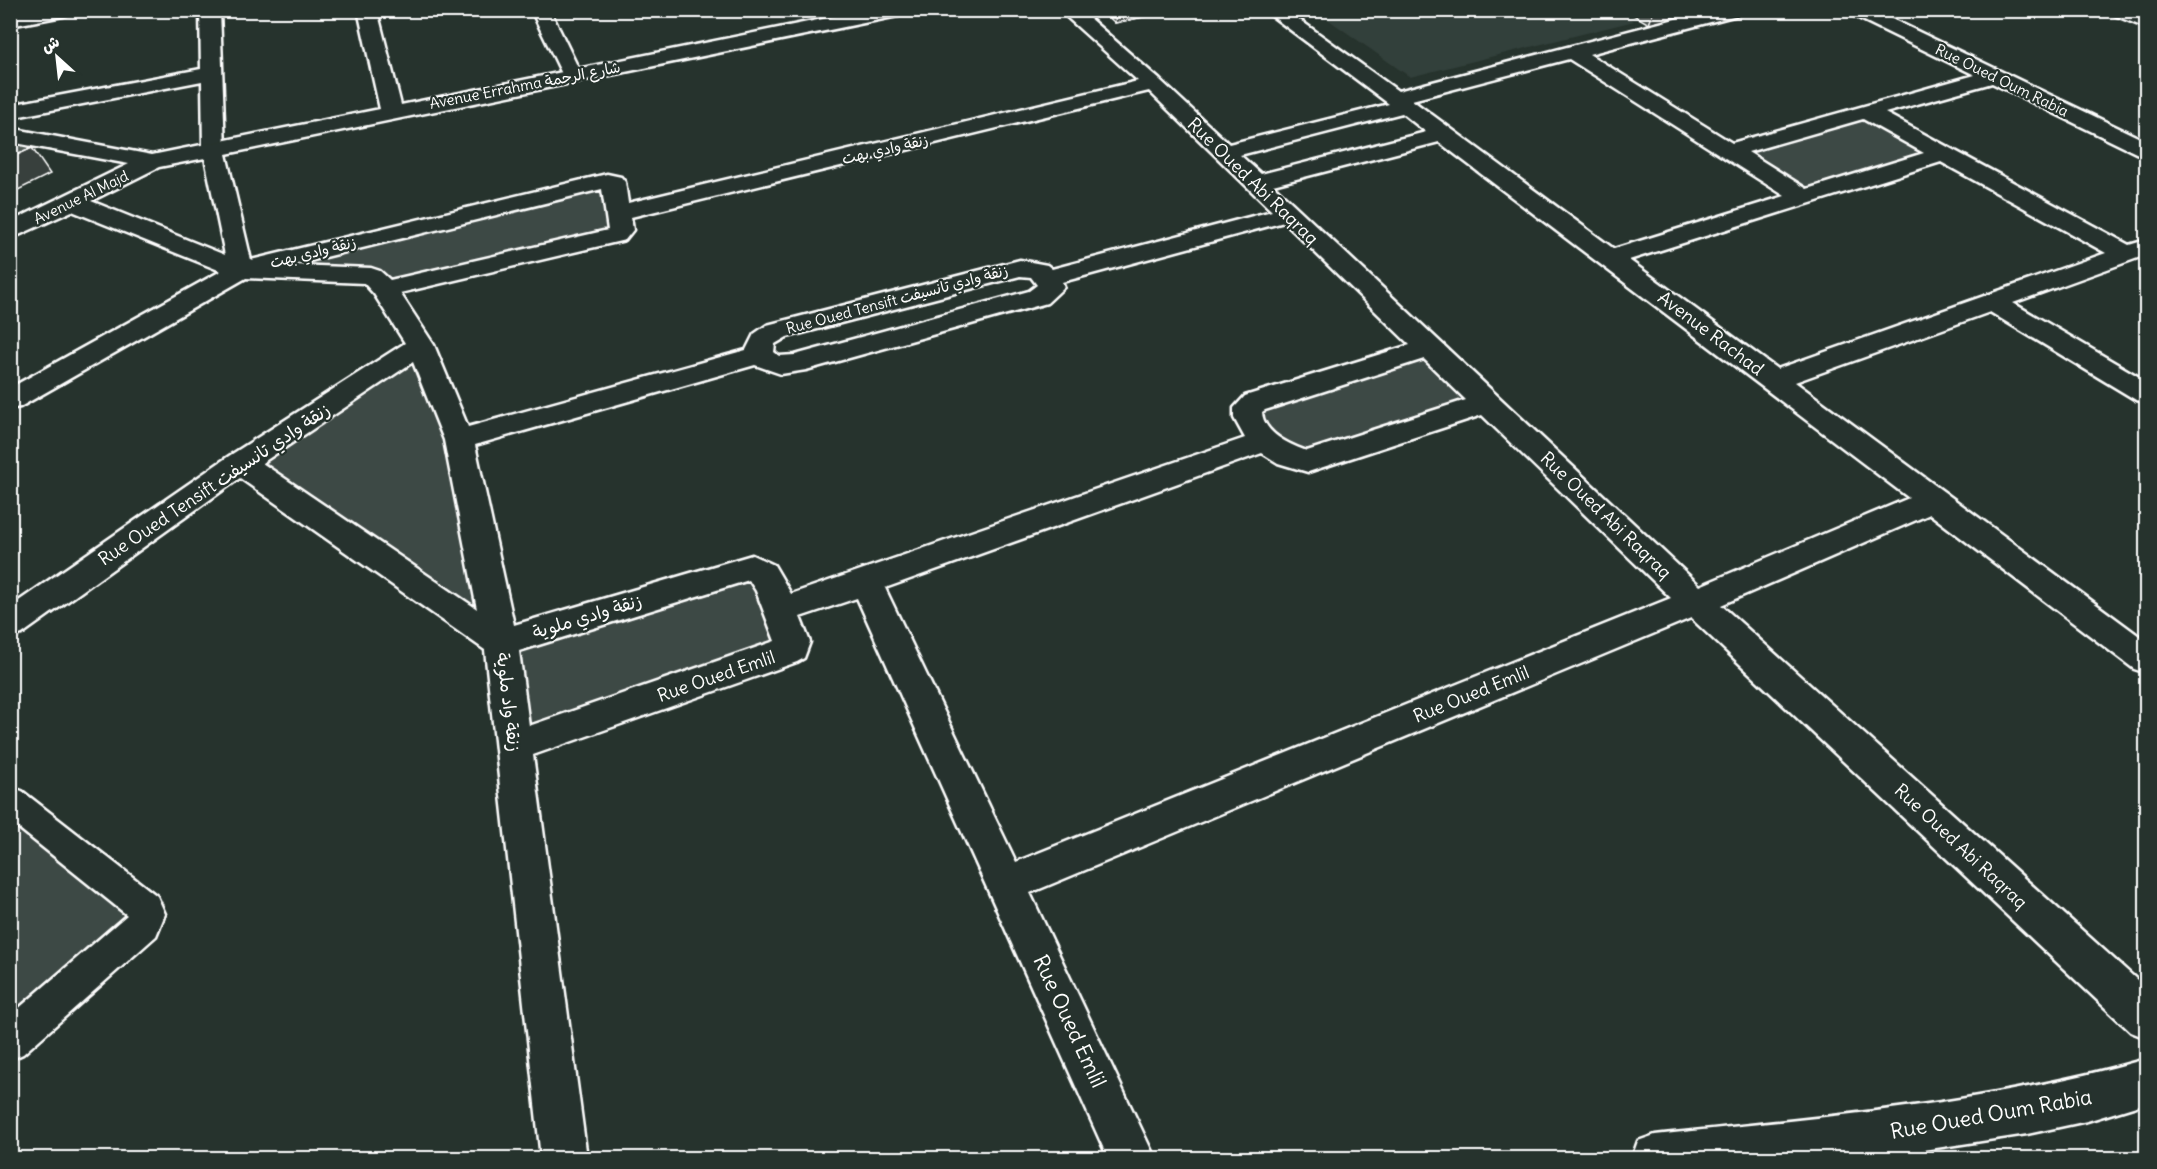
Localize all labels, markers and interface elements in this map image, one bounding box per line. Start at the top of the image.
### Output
north arrow [27,27,87,87]
text: ش [38,31,63,57]
street label: Rue Oued Oum Rabia [1932,39,2072,121]
street label: Avenue Errahma شارع الرحمة [428,57,622,114]
street label: Rue Oued Abi Raqraq [1183,113,1323,249]
street label: زنقة وادي بهت [840,130,931,170]
street label: Avenue Al Majd [30,166,132,228]
street label: زنقة وادي بهت [268,232,359,274]
street label: Rue Oued Tensift زنقة وادي تانسيفت [784,260,1011,340]
street label: Avenue Rachad [1654,286,1769,380]
street label: Rue Oued Tensift زنقة وادي تانسيفت [94,398,335,572]
street label: Rue Oued Abi Raqraq [1536,447,1676,583]
street label: زنقة وادي ملوية [529,588,645,645]
street label: Rue Oued Emlil [654,645,778,707]
street label: زنقة واد ملوية [491,651,526,753]
street label: Rue Oued Emlil [1410,660,1532,728]
street label: Rue Oued Abi Raqraq [1890,778,2032,914]
street label: Rue Oued Emlil [1027,950,1113,1092]
street label: Rue Oued Oum Rabia [1888,1083,2094,1145]

